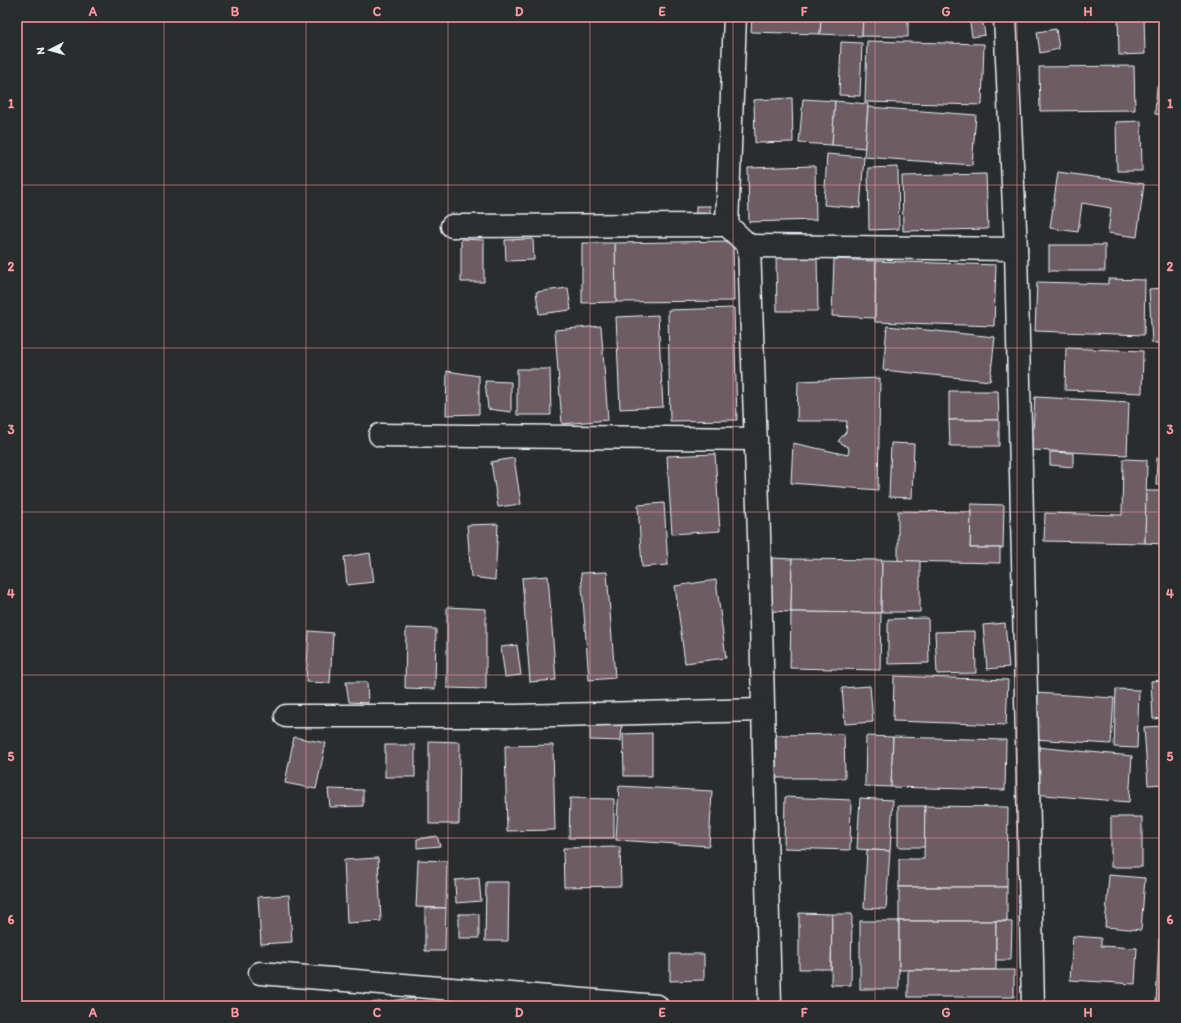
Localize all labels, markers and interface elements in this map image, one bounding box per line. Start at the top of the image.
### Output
text: A [88,4,98,19]
text: B [231,4,240,19]
text: C [373,4,382,19]
text: D [515,4,524,19]
text: E [658,4,666,19]
text: F [801,4,808,19]
text: G [942,4,951,19]
text: H [1084,4,1093,19]
north arrow [30,30,70,70]
text: N [34,47,47,55]
text: 1 [8,96,14,111]
text: 1 [1167,96,1173,111]
text: 2 [8,259,15,274]
text: 2 [1167,259,1174,274]
text: 3 [7,422,15,437]
text: 3 [1166,422,1174,437]
text: 4 [7,586,15,601]
text: 4 [1166,586,1174,601]
text: 5 [8,749,15,764]
text: 5 [1167,749,1174,764]
text: 6 [8,912,15,927]
text: 6 [1167,912,1174,927]
text: A [88,1005,98,1020]
text: B [231,1005,240,1020]
text: C [373,1005,382,1020]
text: D [515,1005,524,1020]
text: E [658,1005,666,1020]
text: F [801,1005,808,1020]
text: G [942,1005,951,1020]
text: H [1084,1005,1093,1020]

